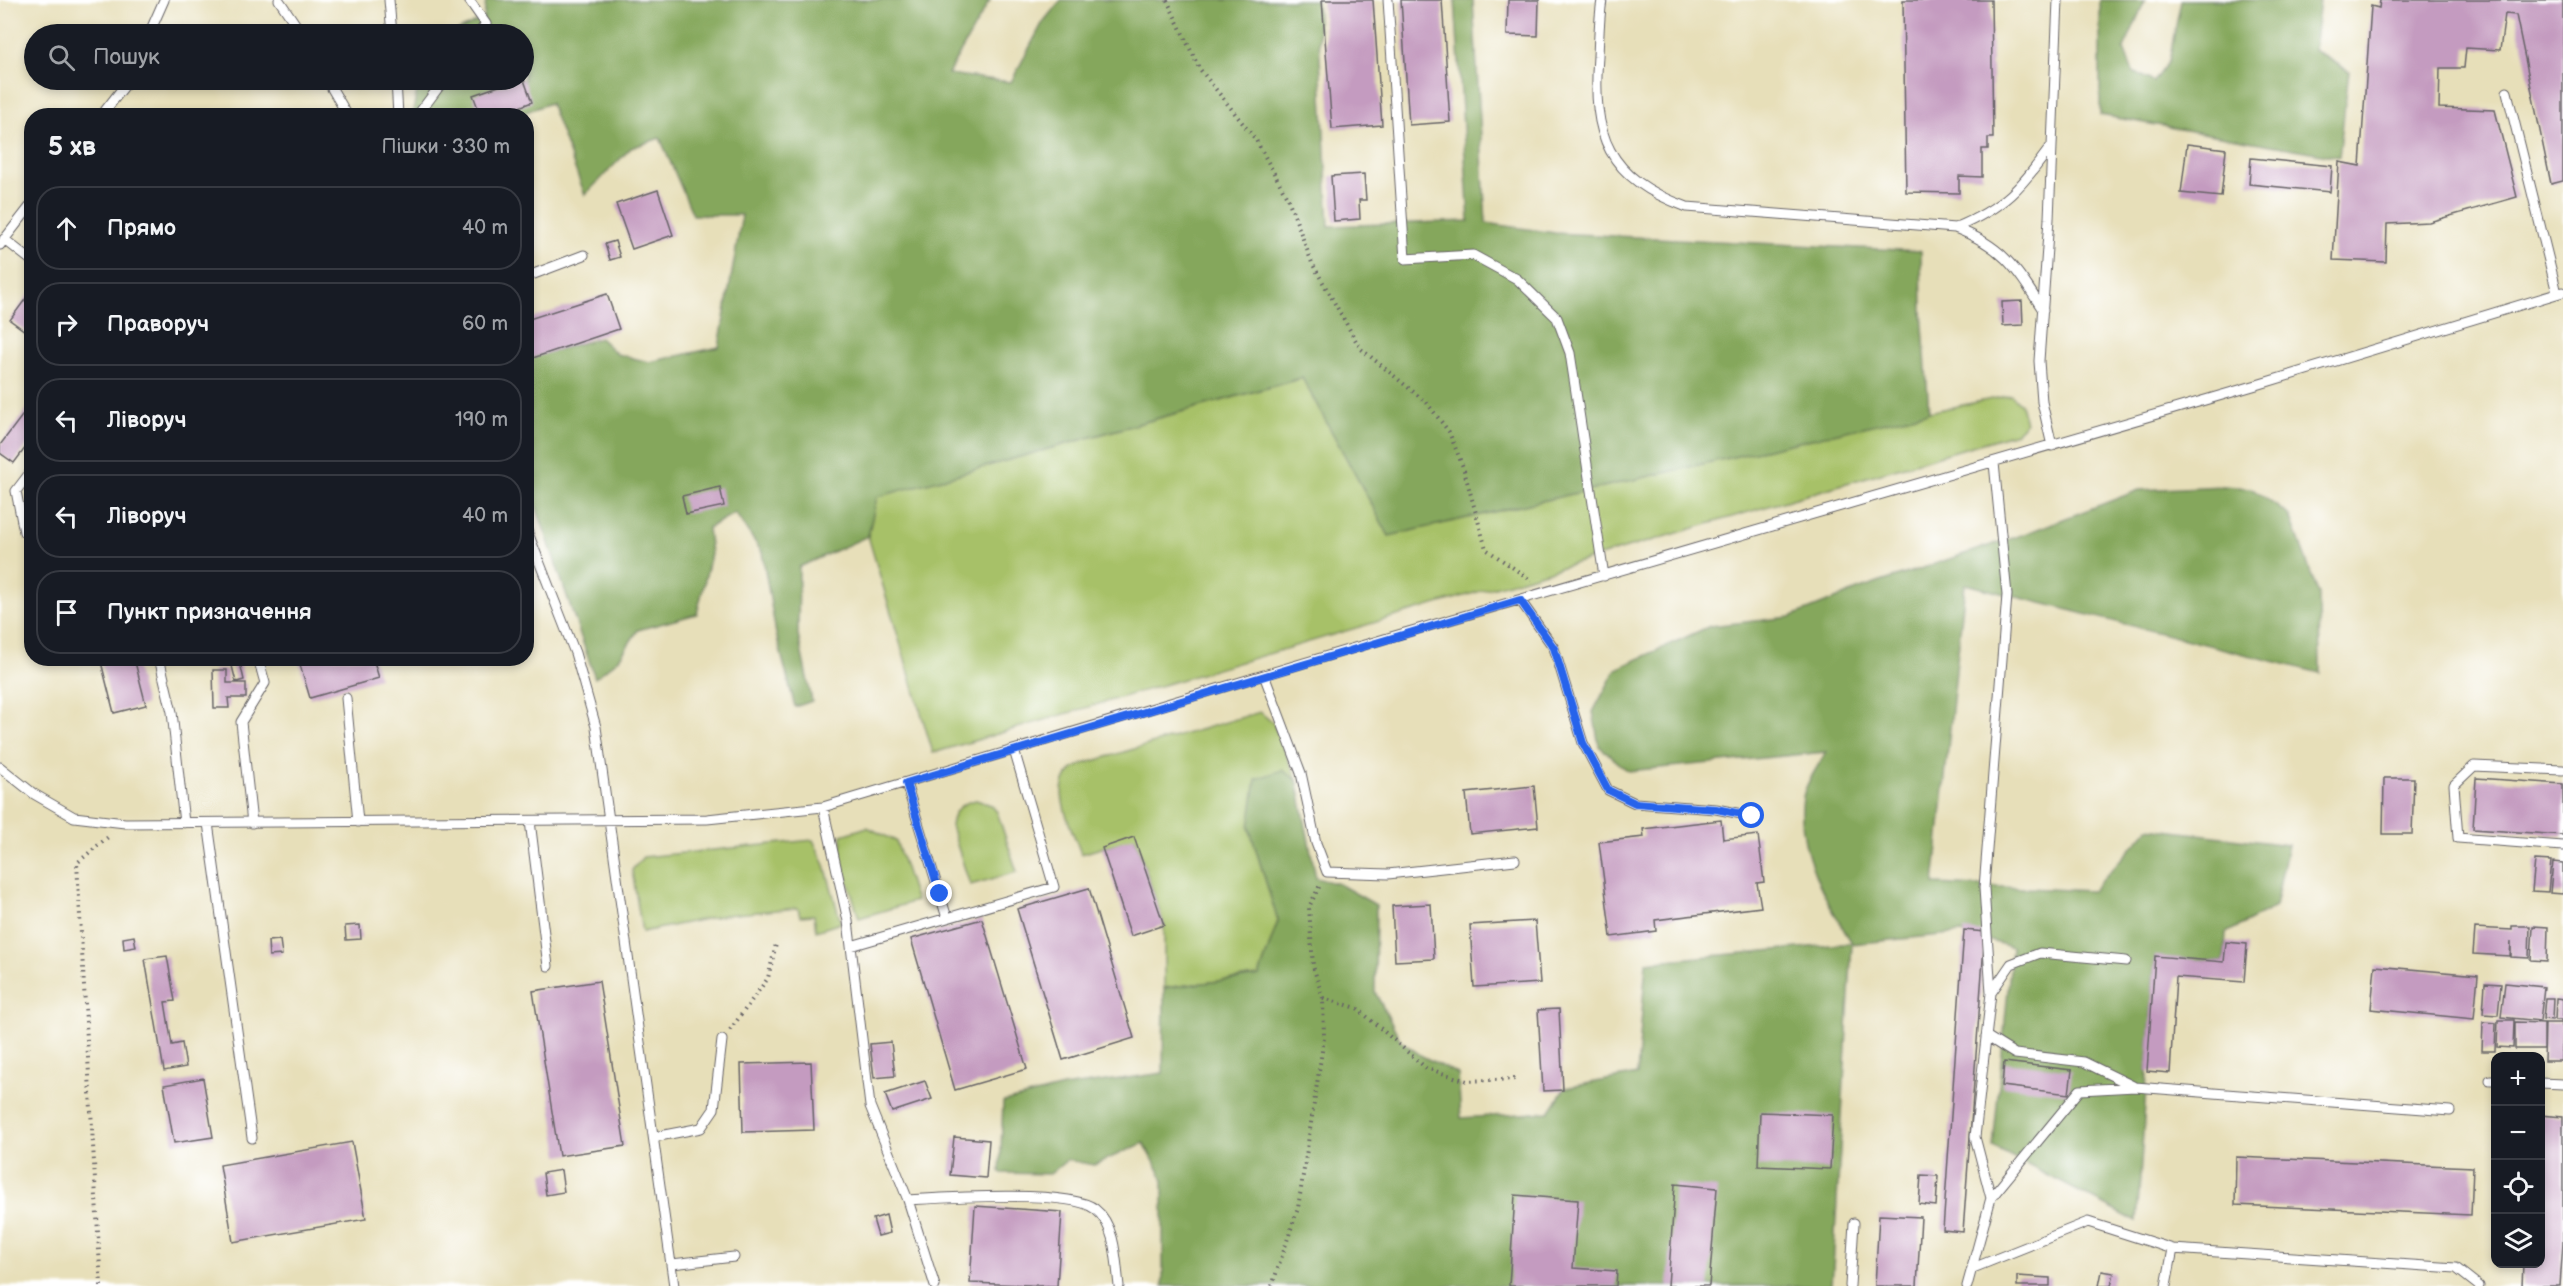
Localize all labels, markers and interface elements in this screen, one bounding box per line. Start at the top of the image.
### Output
search box [24,24,534,90]
icon: search [45,41,78,74]
text: Пошук [93,44,160,71]
text: 5 хв [48,132,96,163]
text: Пішки · 330 m [382,135,510,159]
icon: ahead [50,212,83,245]
text: Прямо [107,215,176,242]
text: 40 m [462,216,508,240]
icon: right [50,308,83,341]
text: Праворуч [107,311,209,338]
text: 60 m [462,312,508,336]
icon: left [50,404,83,437]
text: Ліворуч [107,407,187,434]
text: 190 m [455,408,508,432]
icon: left [50,500,83,533]
text: Ліворуч [107,503,187,530]
text: 40 m [462,504,508,528]
icon: arrive [50,596,83,629]
text: Пункт призначення [107,599,312,626]
route start [1738,802,1764,828]
route end [926,880,952,906]
map controls [2491,1052,2545,1268]
button: + [2491,1052,2545,1106]
button: − [2491,1106,2545,1160]
button: locate [2491,1160,2545,1214]
button: layers [2491,1214,2545,1268]

